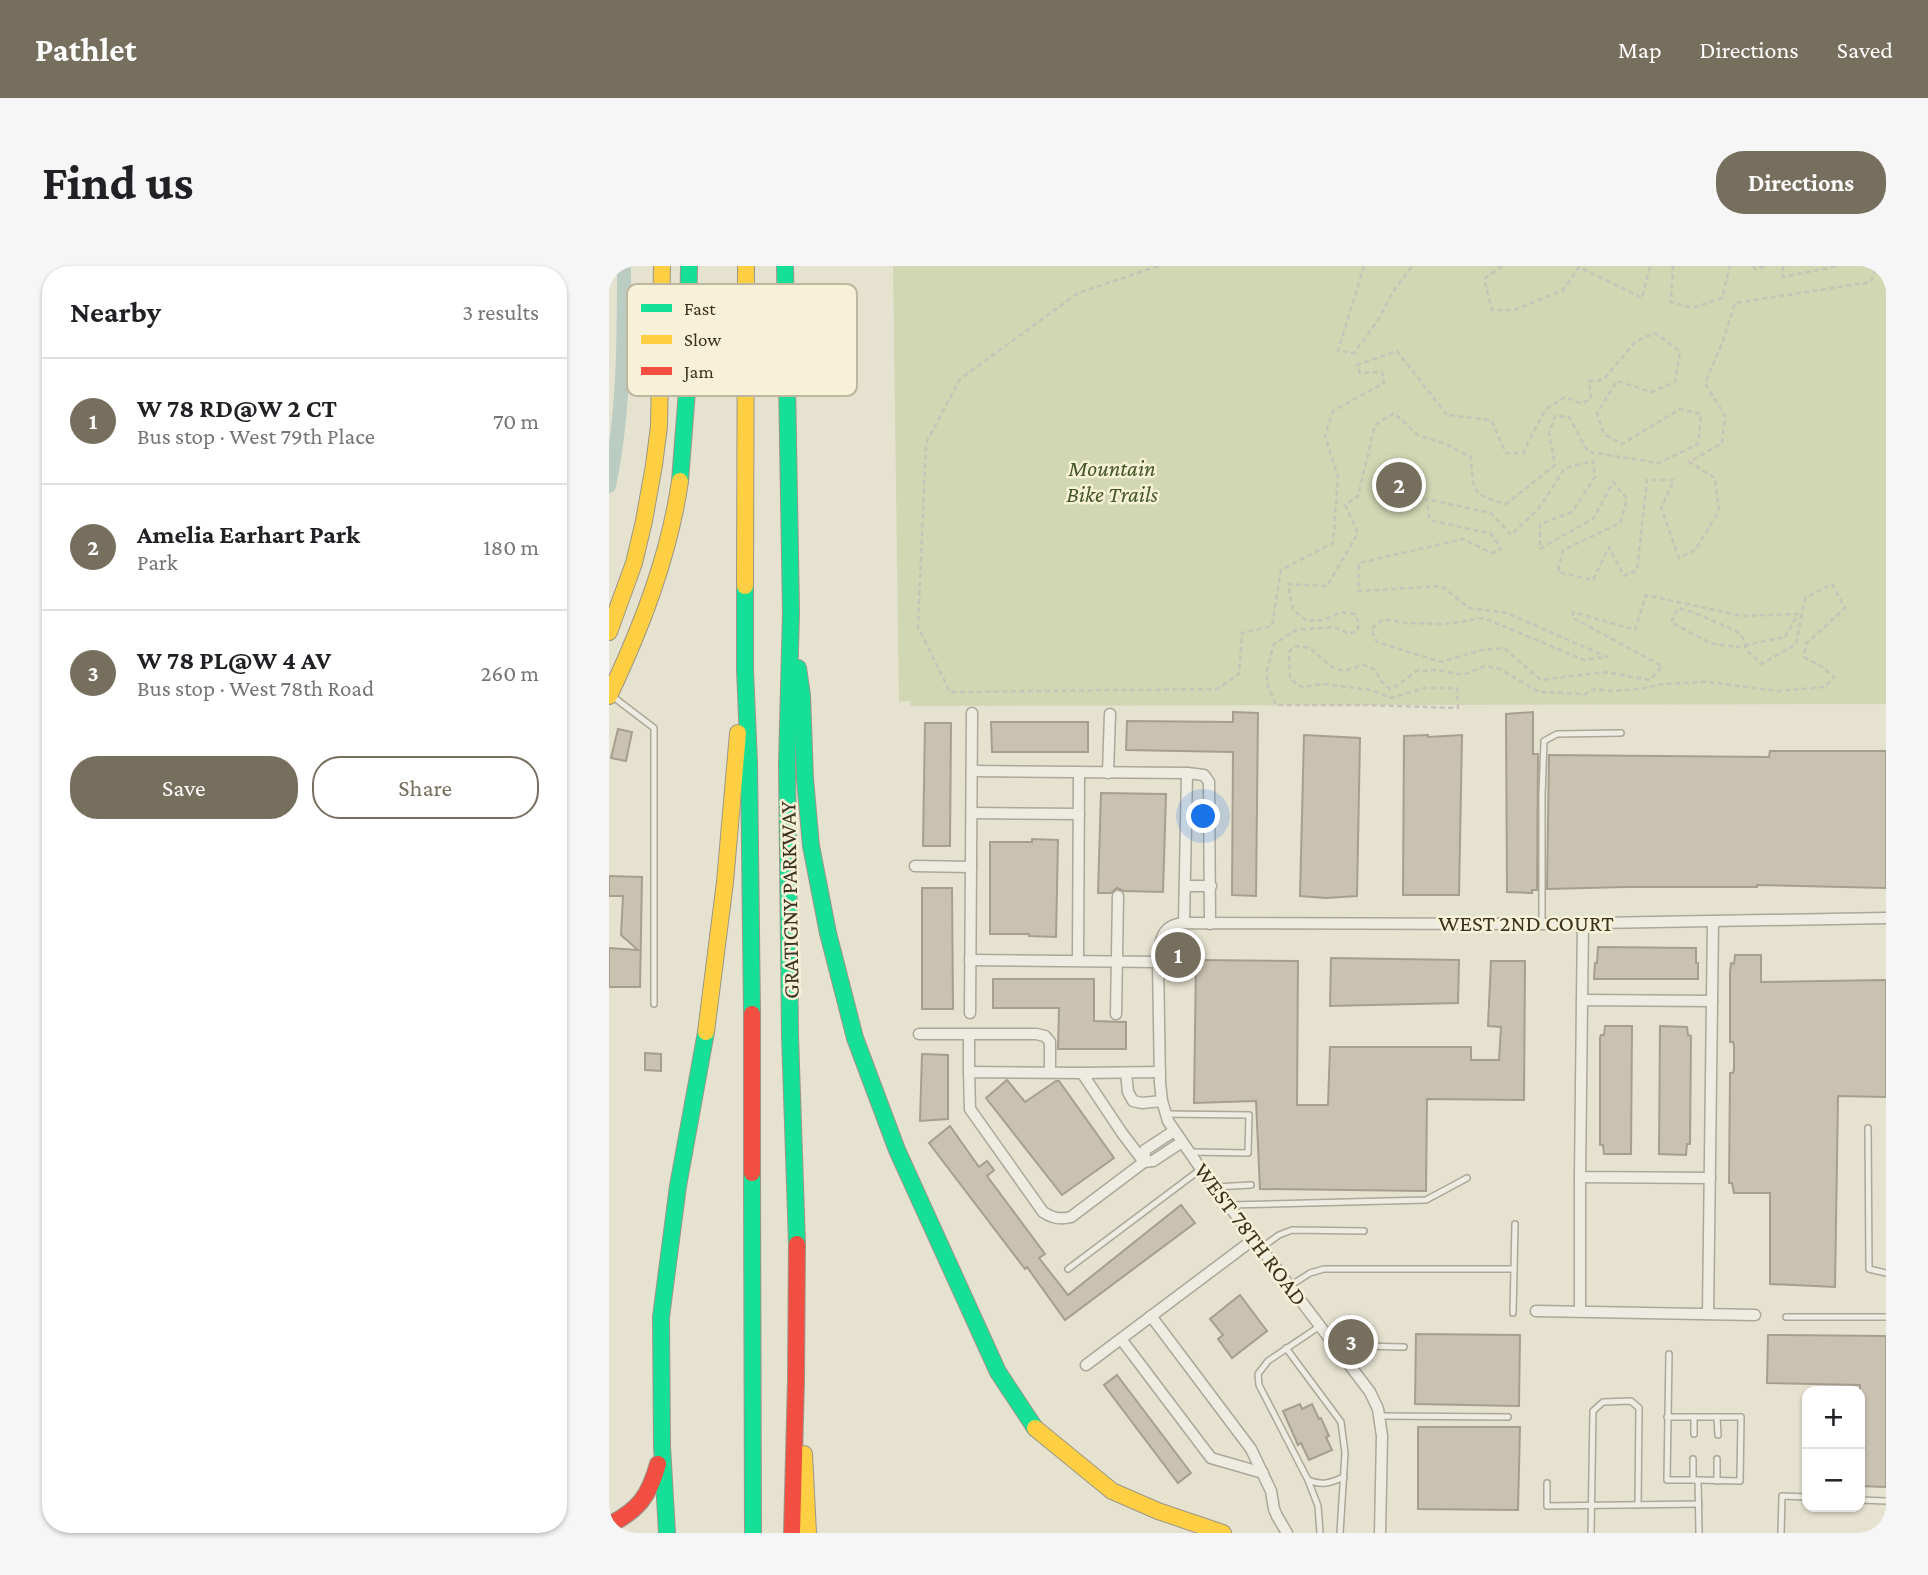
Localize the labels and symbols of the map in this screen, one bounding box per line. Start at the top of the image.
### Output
legend [627,284,857,396]
text: Fast [684,298,716,319]
text: Slow [684,329,721,350]
text: Jam [682,361,714,382]
park label: Mountain Bike Trails [1066,455,1159,507]
pin: 2 [1376,459,1422,511]
your location [1186,799,1220,833]
street label: GRATIGNY PARKWAY [774,800,804,999]
street label: WEST 2ND COURT [1438,910,1614,936]
pin: 1 [1155,929,1201,981]
street label: WEST 78TH ROAD [1189,1158,1313,1310]
pin: 3 [1328,1316,1374,1368]

